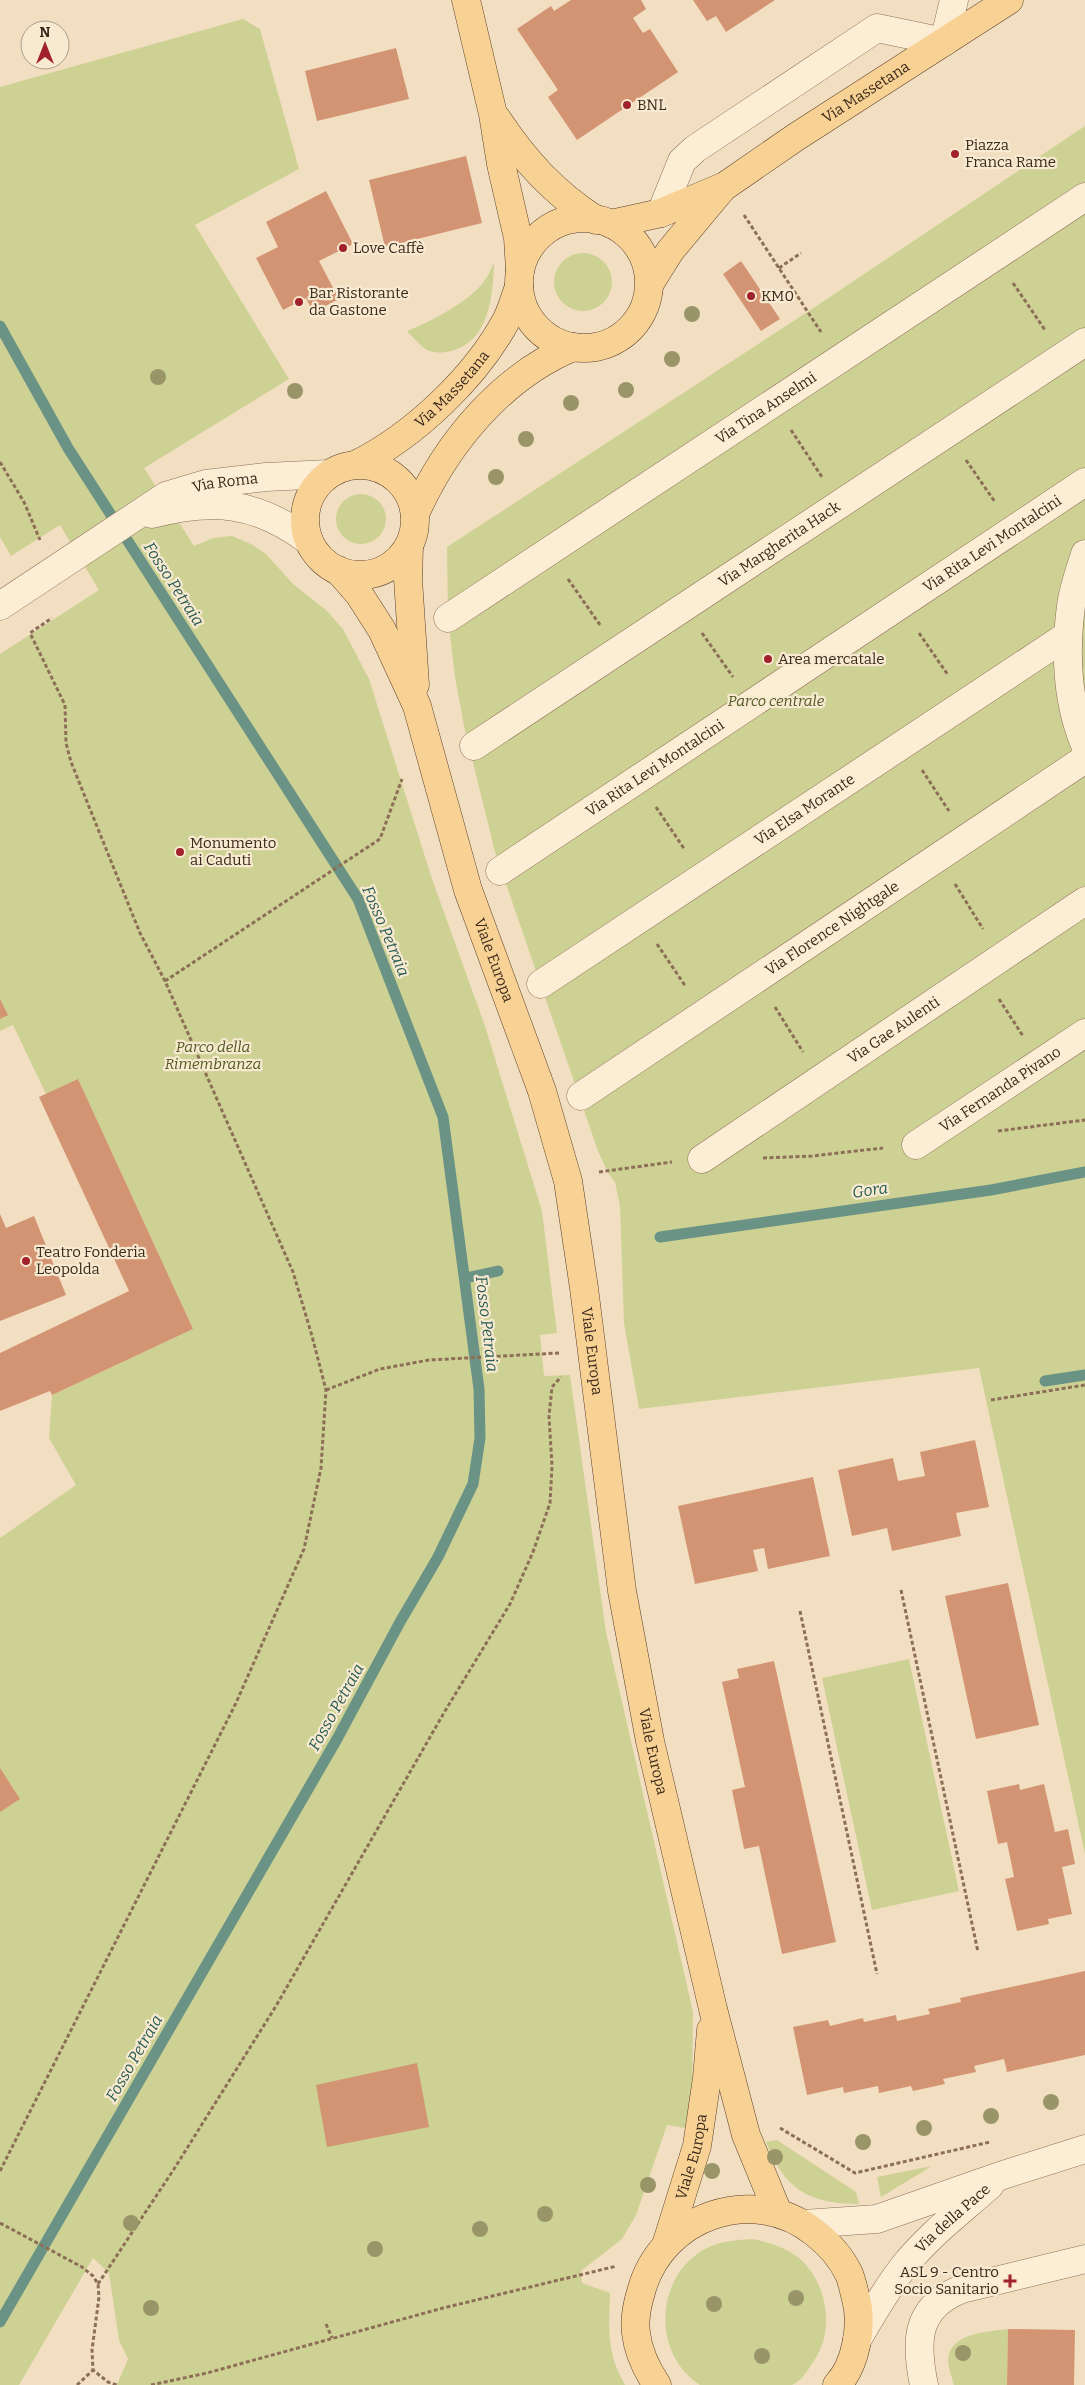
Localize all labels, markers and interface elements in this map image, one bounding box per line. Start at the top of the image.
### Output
north arrow [20,20,70,70]
text: N [40,24,51,41]
street label: Via Massetana [819,57,913,127]
place label: BNL [637,96,666,114]
marker: BNL [621,99,633,111]
place label: Piazza Franca Rame [965,136,1056,171]
marker: Piazza Franca Rame [949,148,961,160]
place label: Love Caffè [353,239,424,257]
marker: Love Caffè [337,242,349,254]
place label: Bar Ristorante da Gastone [309,284,409,319]
place label: KM0 [761,287,794,305]
marker: KM0 [745,290,757,302]
marker: Bar Ristorante da Gastone [293,296,305,308]
street label: Via Massetana [411,347,493,432]
street label: Via Tina Anselmi [712,368,820,448]
street label: Via Roma [190,469,259,497]
street label: Via Rita Levi Montalcini [920,491,1065,596]
street label: Via Margherita Hack [715,497,844,591]
water label: Fosso Petraia [140,538,208,630]
place label: Area mercatale [778,650,884,668]
marker: Area mercatale [762,653,774,665]
park label: Parco centrale [728,692,825,710]
street label: Via Rita Levi Montalcini [582,715,728,820]
street label: Via Elsa Morante [751,770,858,849]
place label: Monumento ai Caduti [190,834,276,869]
marker: Monumento ai Caduti [174,846,186,858]
street label: Via Florence Nightgale [762,877,902,979]
water label: Fosso Petraia [358,883,414,979]
street label: Viale Europa [470,916,518,1005]
street label: Via Gae Aulenti [844,992,943,1067]
park label: Parco della Rimembranza [165,1038,261,1073]
street label: Via Fernanda Pivano [936,1043,1064,1136]
water label: Gora [851,1178,889,1202]
place label: Teatro Fonderia Leopolda [36,1243,146,1278]
marker: Teatro Fonderia Leopolda [20,1255,32,1267]
water label: Fosso Petraia [472,1275,502,1373]
street label: Viale Europa [578,1306,606,1396]
water label: Fosso Petraia [304,1660,368,1754]
street label: Viale Europa [635,1707,671,1797]
water label: Fosso Petraia [102,2011,166,2105]
street label: Viale Europa [672,2112,711,2202]
street label: Via della Pace [911,2180,994,2256]
place label: ASL 9 - Centro Socio Sanitario [894,2263,999,2298]
marker: ASL 9 - Centro Socio Sanitario [1003,2274,1017,2288]

